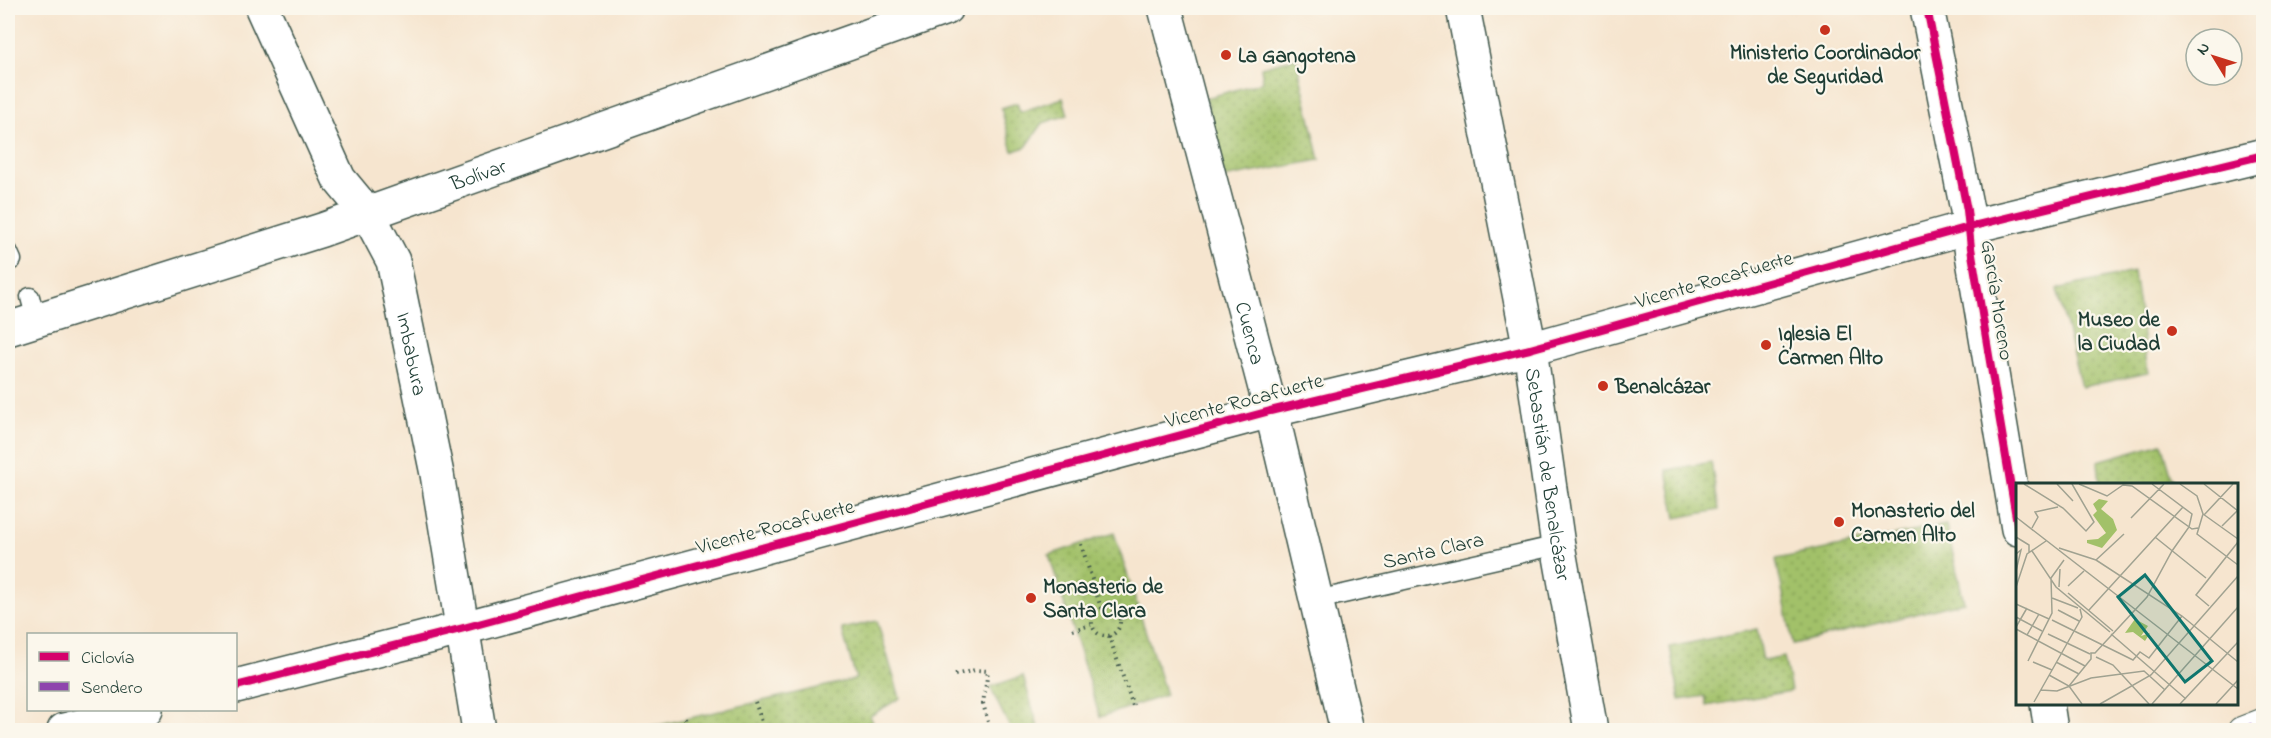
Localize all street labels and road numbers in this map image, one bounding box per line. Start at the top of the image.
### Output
street label: Bolívar [446,152,512,200]
street label: García Moreno [1972,238,2020,363]
street label: Vicente Rocafuerte [1631,244,1797,318]
street label: Cuenca [1226,299,1271,368]
street label: Imbabura [387,310,433,399]
street label: Vicente Rocafuerte [1161,366,1328,438]
street label: Sebastián de Benalcázar [1516,366,1577,584]
street label: Vicente Rocafuerte [692,492,859,564]
street label: Santa Clara [1380,526,1487,578]

